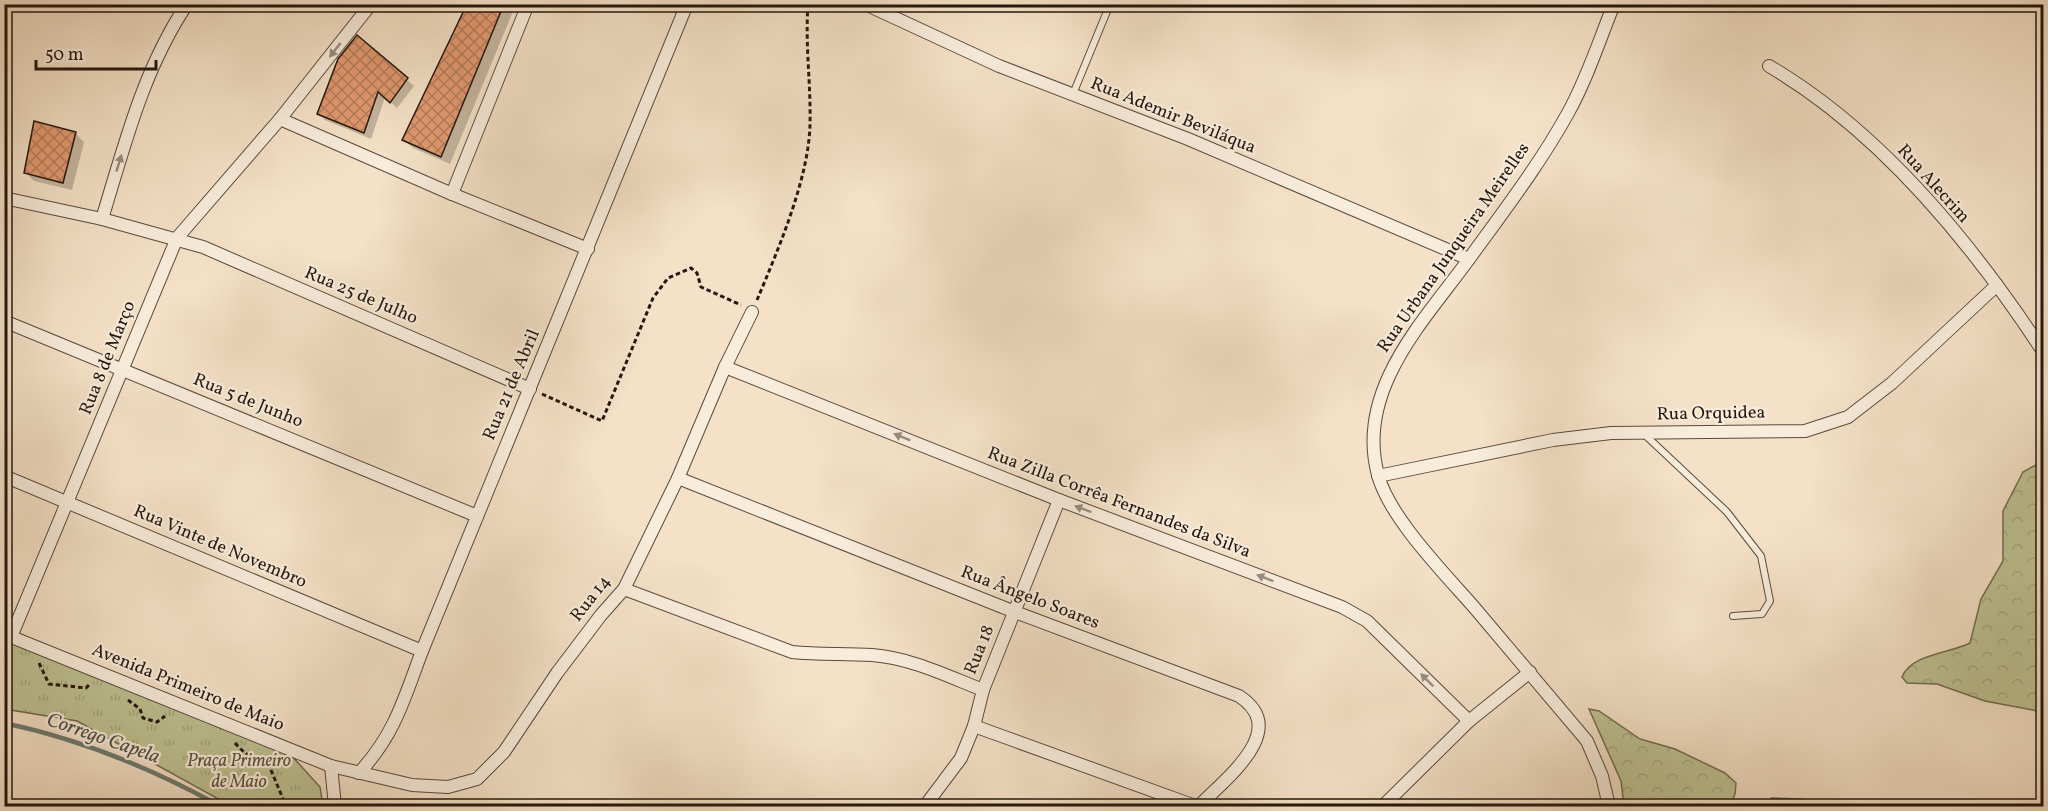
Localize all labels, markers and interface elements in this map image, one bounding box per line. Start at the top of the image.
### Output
scale bar [36,33,156,71]
text: 50 m [45,43,84,68]
one-way arrow [329,43,341,58]
street label: Rua Ademir Beviláqua [1087,71,1259,161]
street label: Rua Urbana Junqueira Meirelles [1372,138,1536,358]
street label: Rua Alecrim [1891,139,1975,229]
one-way arrow [115,154,124,172]
street label: Rua 25 de Julho [300,261,422,331]
street label: Rua 8 de Março [74,297,142,419]
street label: Rua 21 de Abril [477,326,547,444]
street label: Rua 5 de Junho [189,368,307,434]
street label: Rua Orquidea [1656,401,1766,427]
one-way arrow [892,432,910,442]
street label: Rua Zilla Corrêa Fernandes da Silva [984,441,1254,565]
street label: Rua Vinte de Novembro [129,499,311,595]
one-way arrow [1074,504,1092,513]
street label: Rua Ângelo Soares [957,560,1103,636]
street label: Rua 14 [565,571,617,627]
one-way arrow [1256,573,1274,583]
street label: Rua 18 [959,622,1001,678]
street label: Avenida Primeiro de Maio [88,638,288,738]
one-way arrow [1421,674,1435,688]
water label: Corrego Capela [42,706,164,772]
park label: Praça Primeiro de Maio [187,749,291,795]

